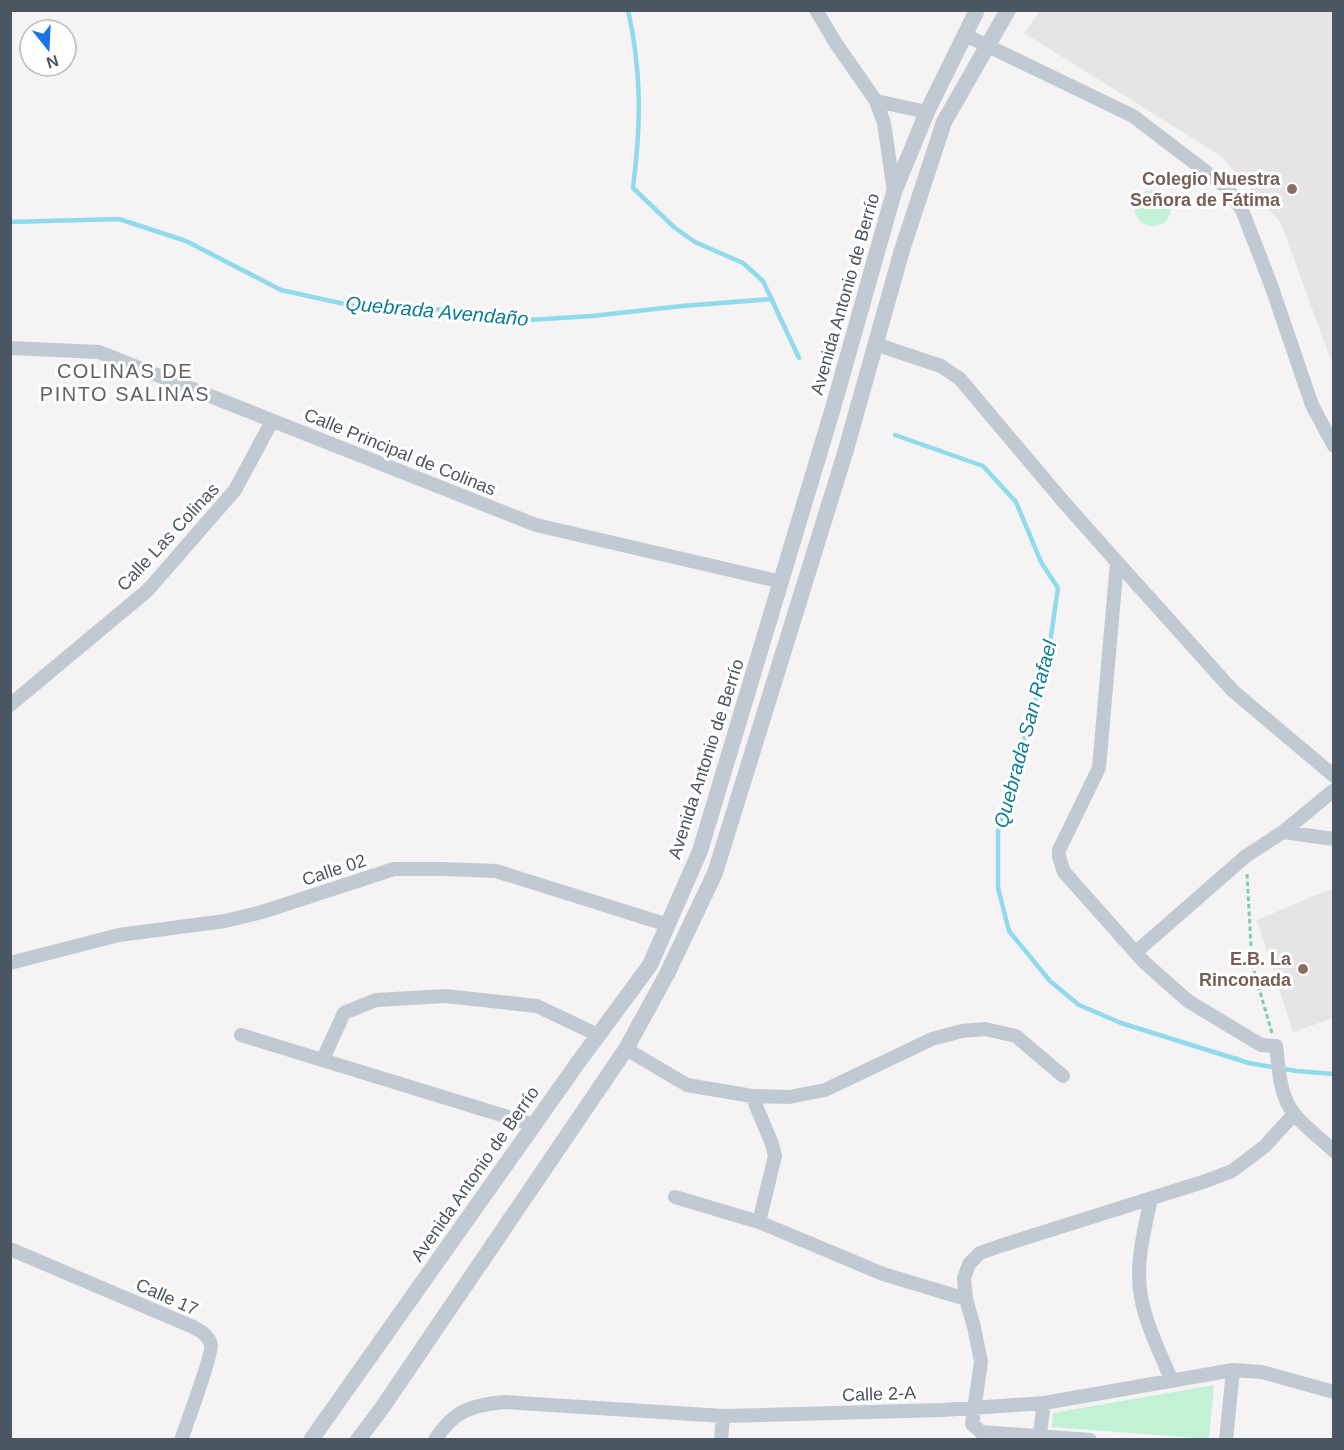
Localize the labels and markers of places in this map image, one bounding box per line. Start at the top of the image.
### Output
place label: Colegio Nuestra Señora de Fátima [1130,169,1281,210]
marker: Colegio Nuestra Señora de Fátima [1285,182,1299,196]
place label: E.B. La Rinconada [1199,949,1292,990]
marker: E.B. La Rinconada [1296,962,1310,976]

